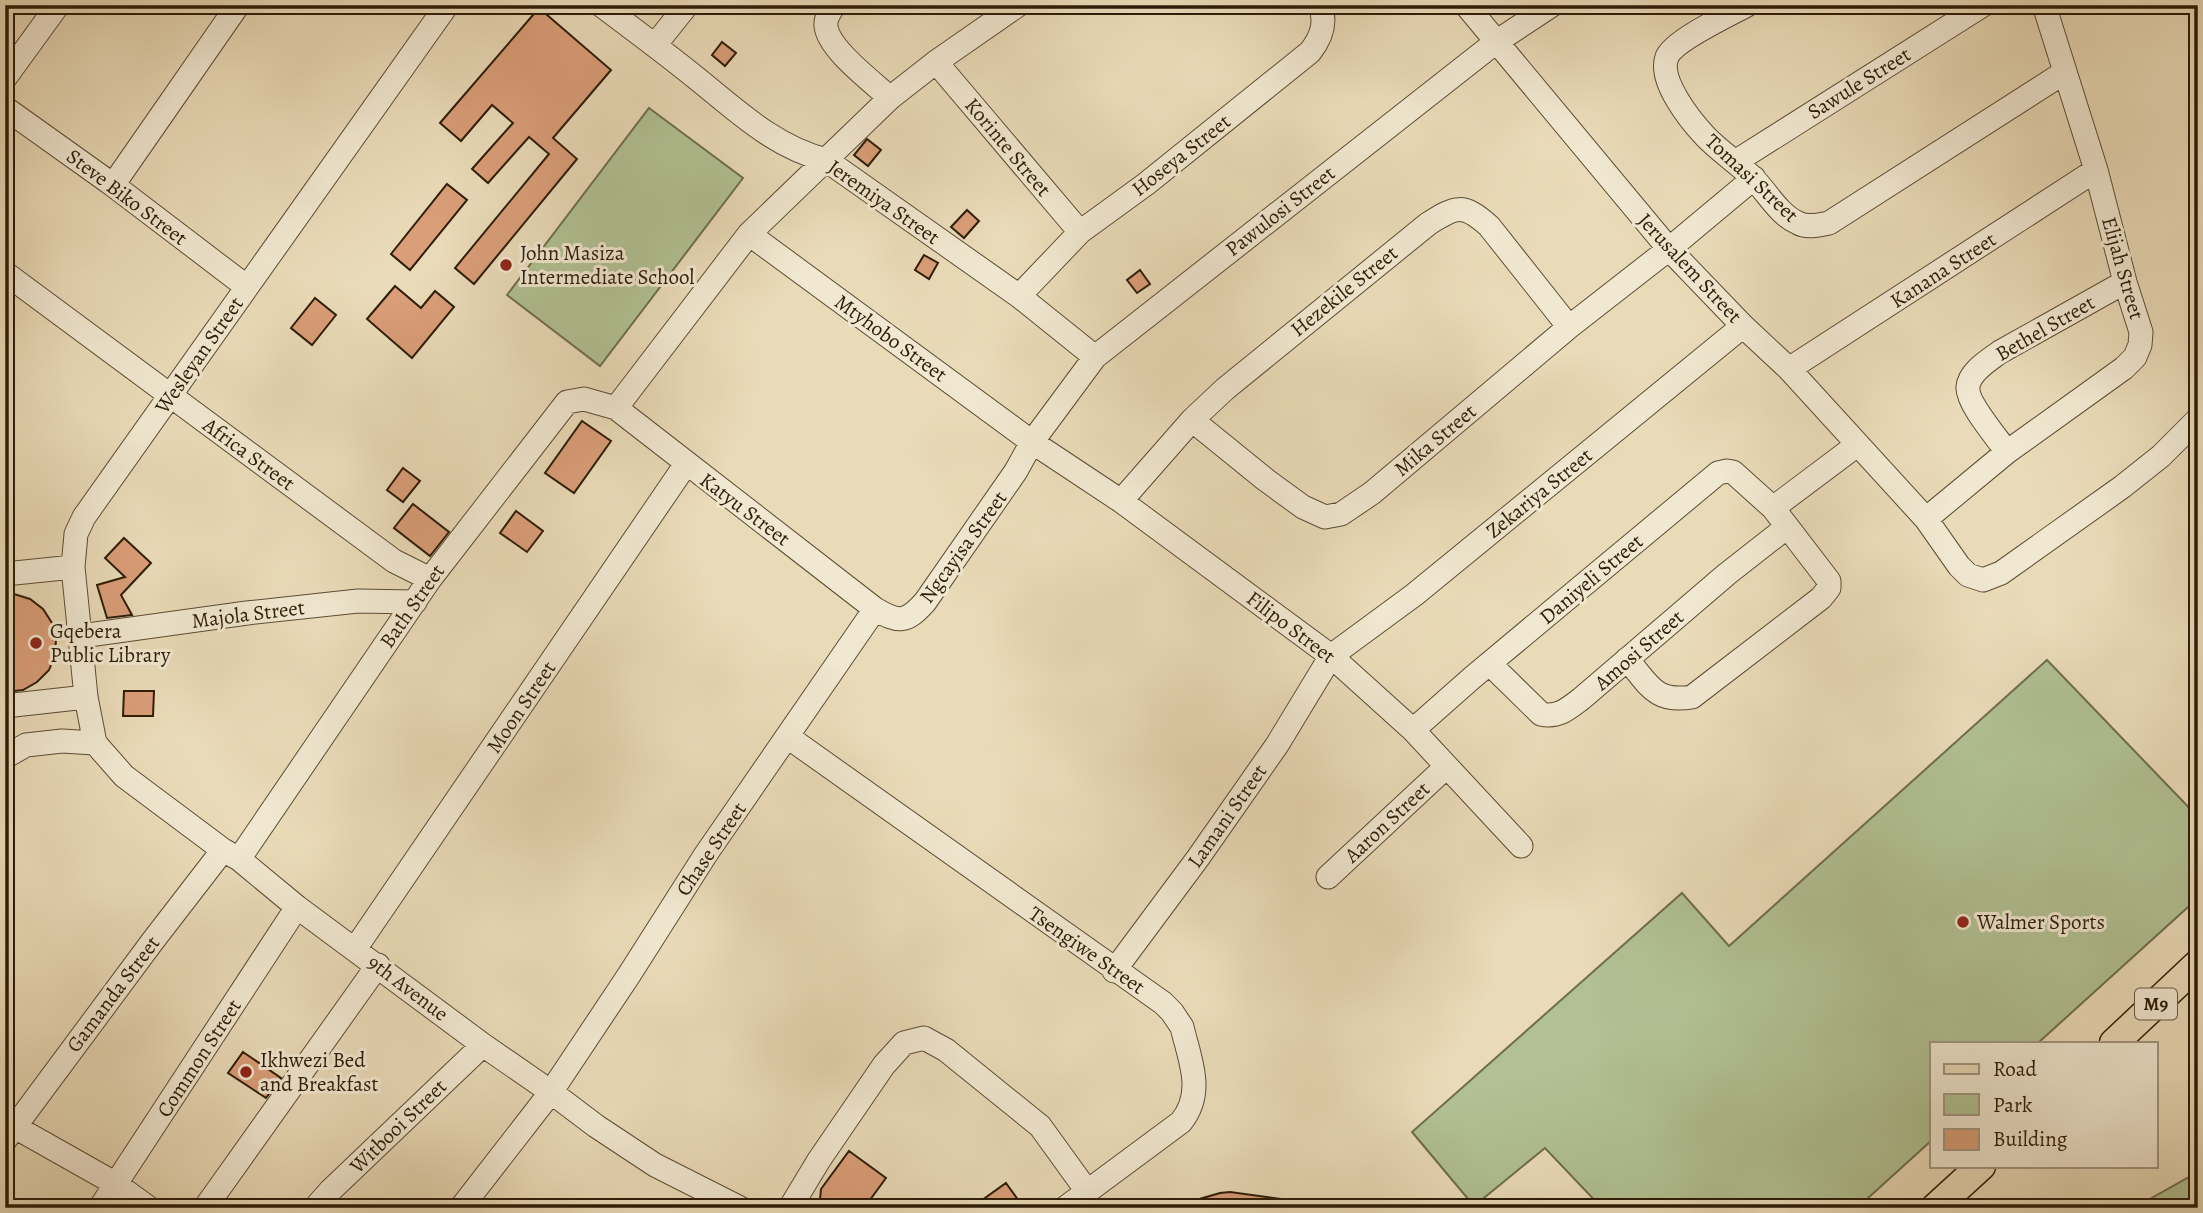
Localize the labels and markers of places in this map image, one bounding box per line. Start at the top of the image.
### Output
place label: John Masiza Intermediate School [520,239,695,291]
marker: John Masiza Intermediate School [498,257,514,273]
place label: Gqebera Public Library [50,617,171,669]
marker: Gqebera Public Library [28,635,44,651]
place label: Walmer Sports [1976,908,2105,936]
marker: Walmer Sports [1955,914,1971,930]
place label: Ikhwezi Bed and Breakfast [260,1046,378,1098]
marker: Ikhwezi Bed and Breakfast [238,1064,254,1080]

